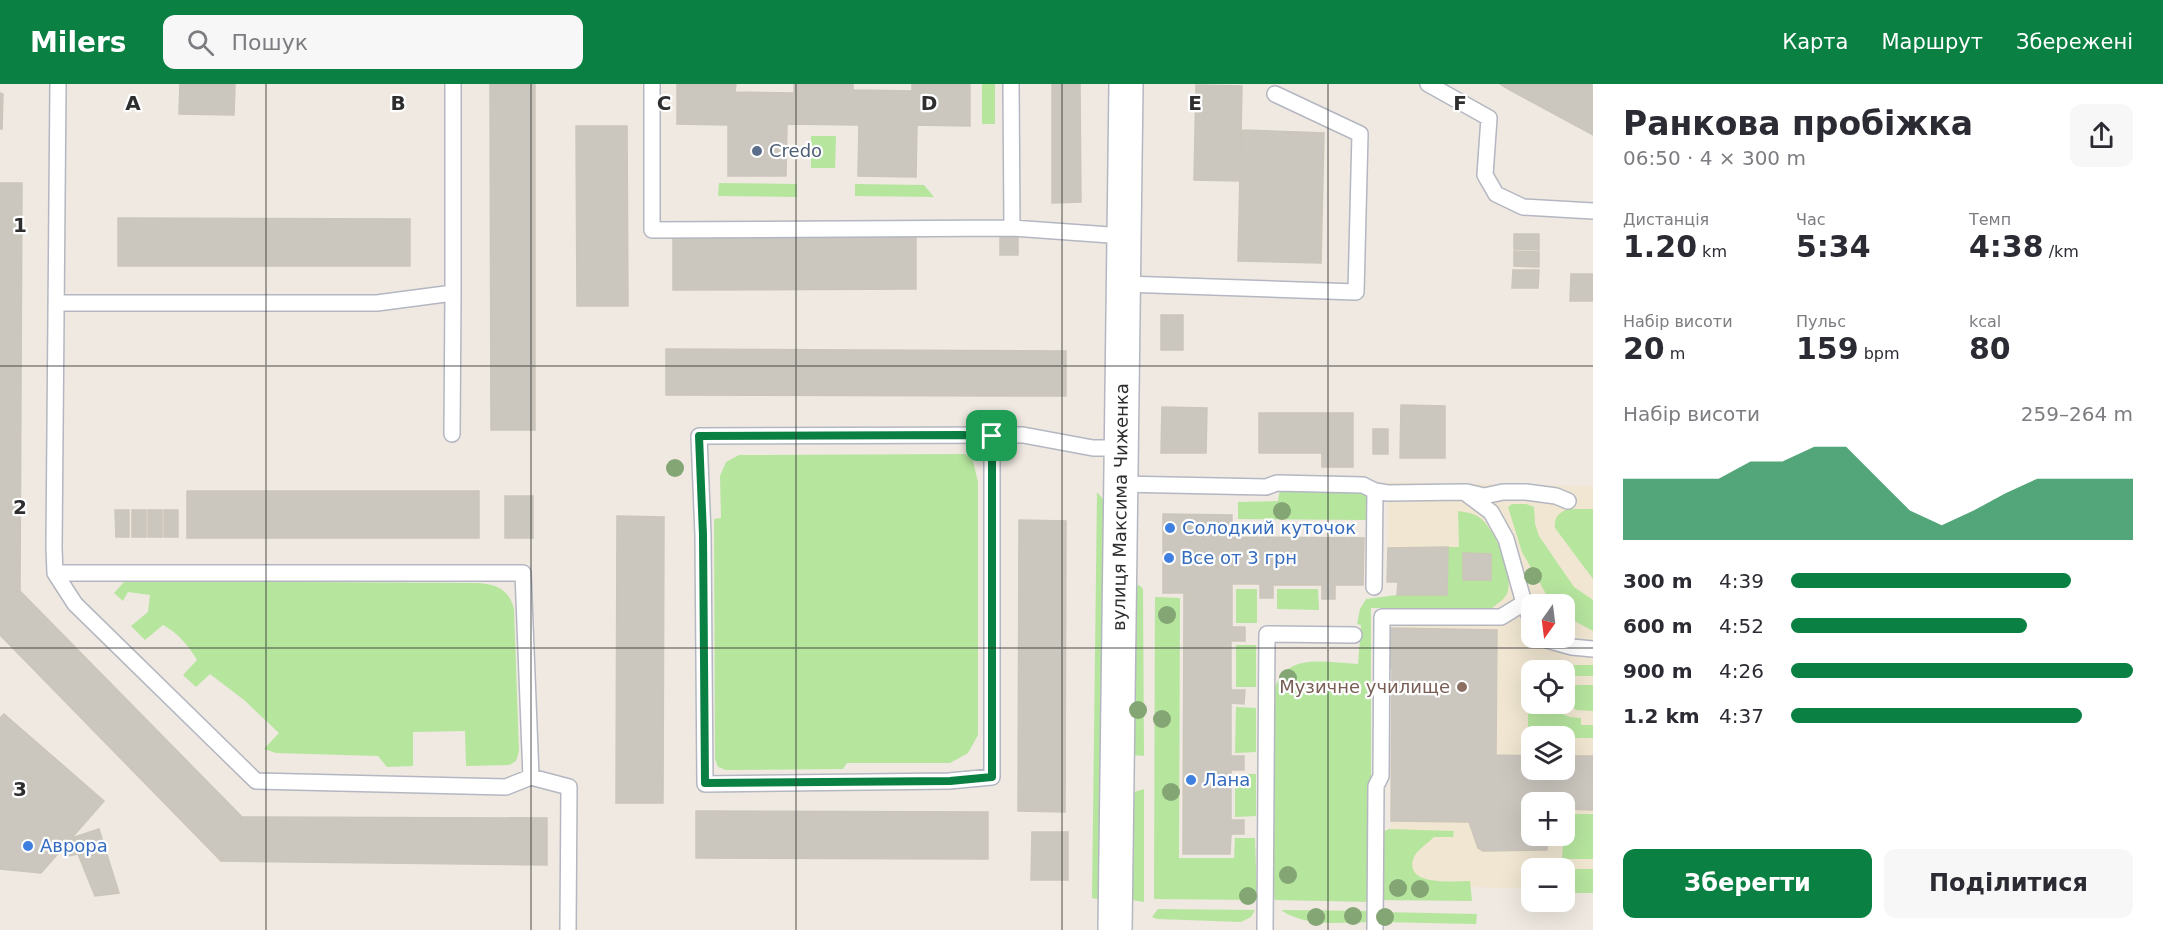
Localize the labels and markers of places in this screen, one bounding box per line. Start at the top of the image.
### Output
place label: Credo [769,140,822,161]
marker: Credo [750,144,764,158]
pin [966,410,1017,461]
place label: Солодкий куточок [1182,517,1356,538]
marker: Солодкий куточок [1163,521,1177,535]
place label: Все от 3 грн [1181,547,1297,568]
marker: Все от 3 грн [1162,551,1176,565]
place label: Музичне училище [1279,676,1450,697]
marker: Музичне училище [1455,680,1469,694]
place label: Лана [1203,769,1250,790]
marker: Лана [1184,773,1198,787]
place label: Аврора [40,835,108,856]
marker: Аврора [21,839,35,853]

